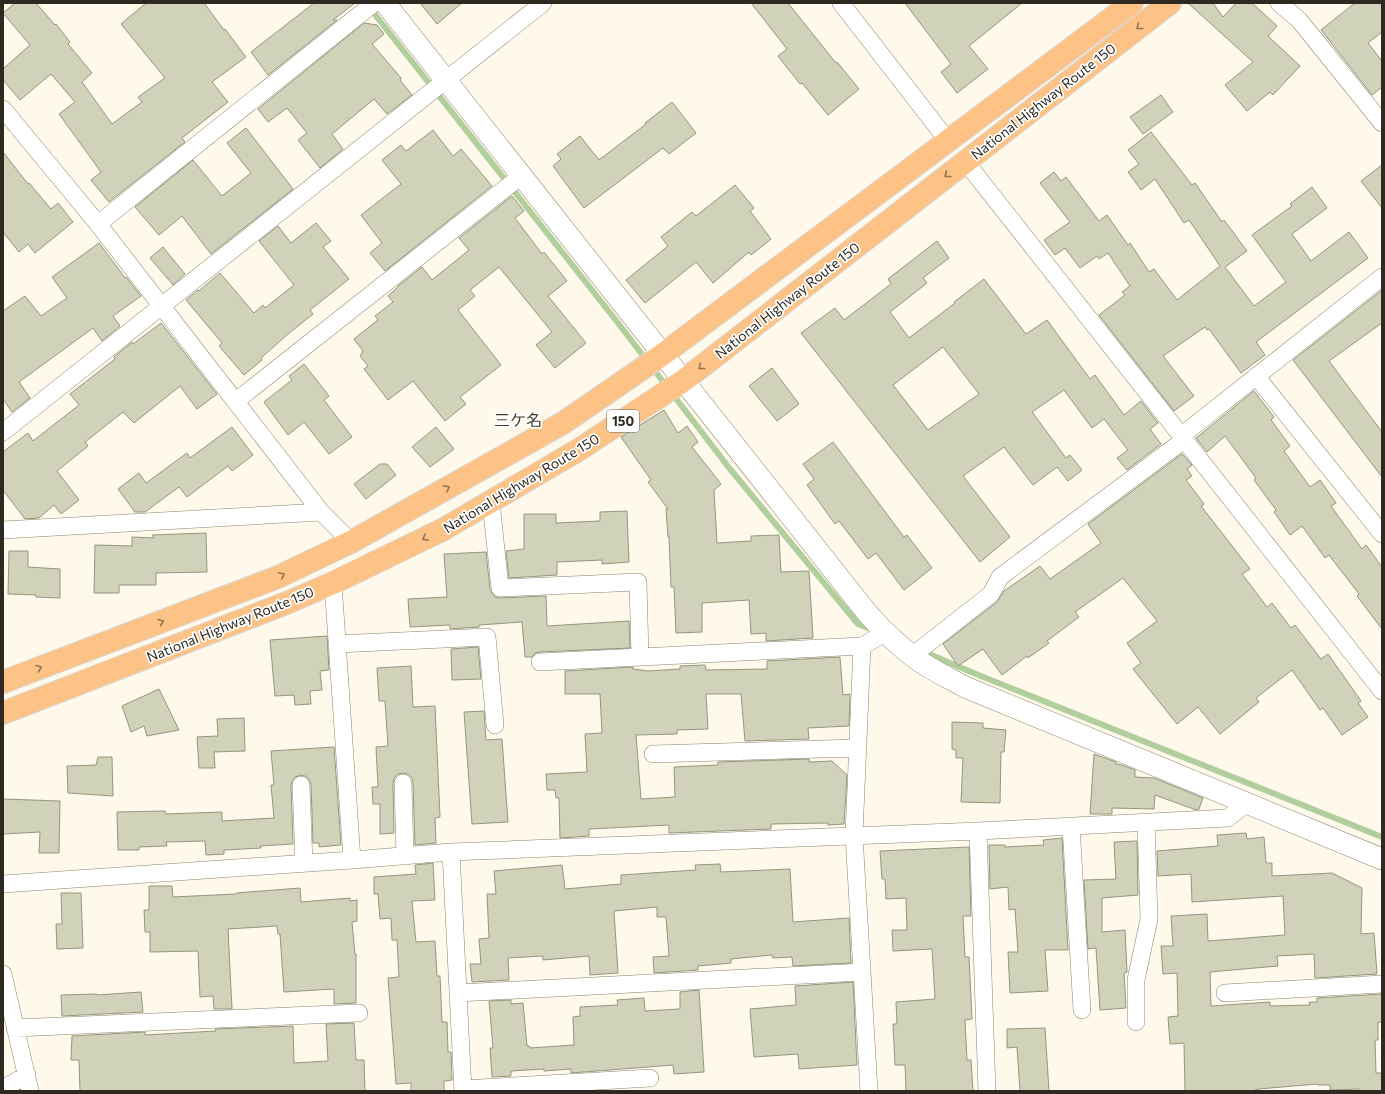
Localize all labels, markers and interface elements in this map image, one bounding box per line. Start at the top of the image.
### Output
one-way arrow [1136,22,1143,29]
street label: National Highway Route 150 [967,39,1119,163]
one-way arrow [945,170,952,177]
street label: National Highway Route 150 [711,238,863,362]
one-way arrow [699,362,706,369]
district label: 三ケ名 [494,410,542,429]
road number: 150 [607,410,639,432]
street label: National Highway Route 150 [440,430,602,536]
one-way arrow [442,485,450,493]
one-way arrow [421,534,429,541]
one-way arrow [278,572,286,580]
street label: National Highway Route 150 [144,583,316,665]
one-way arrow [157,618,164,626]
one-way arrow [36,664,43,672]

